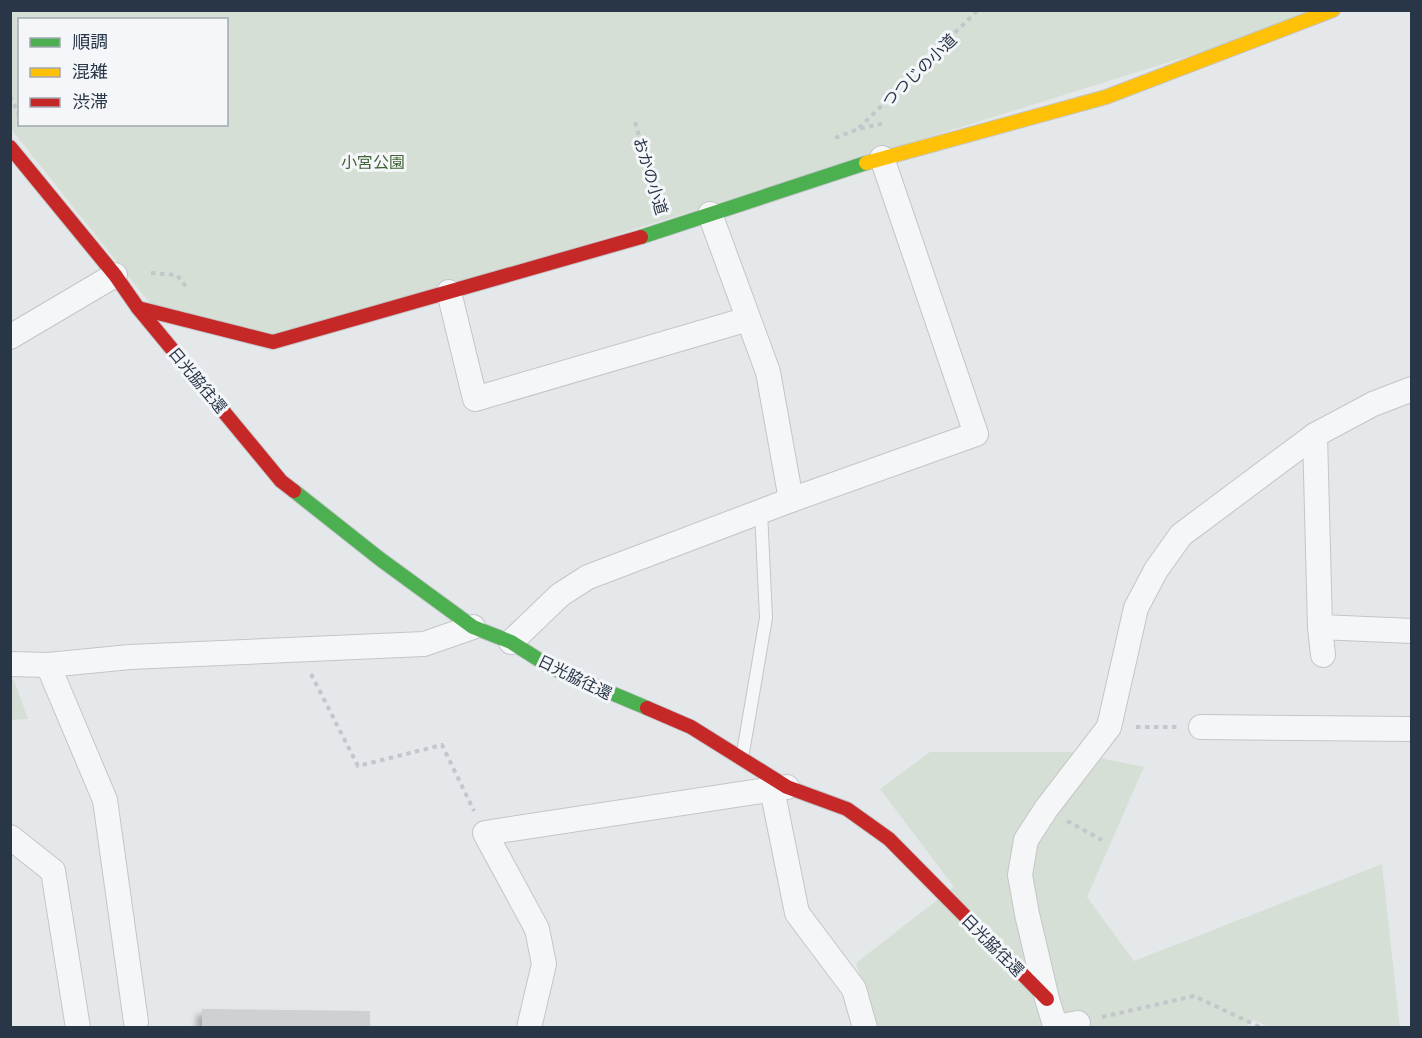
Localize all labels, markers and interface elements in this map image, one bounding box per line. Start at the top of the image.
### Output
legend [18,18,228,126]
street label: つつじの小道 [878,30,960,111]
text: 順調 [72,31,108,53]
text: 混雑 [72,61,108,83]
text: 渋滞 [72,91,108,113]
street label: おかの小道 [630,135,671,217]
park label: 小宮公園 [341,153,405,172]
street label: 日光脇往還 [165,344,231,417]
street label: 日光脇往還 [535,651,615,704]
street label: 日光脇往還 [958,910,1028,980]

